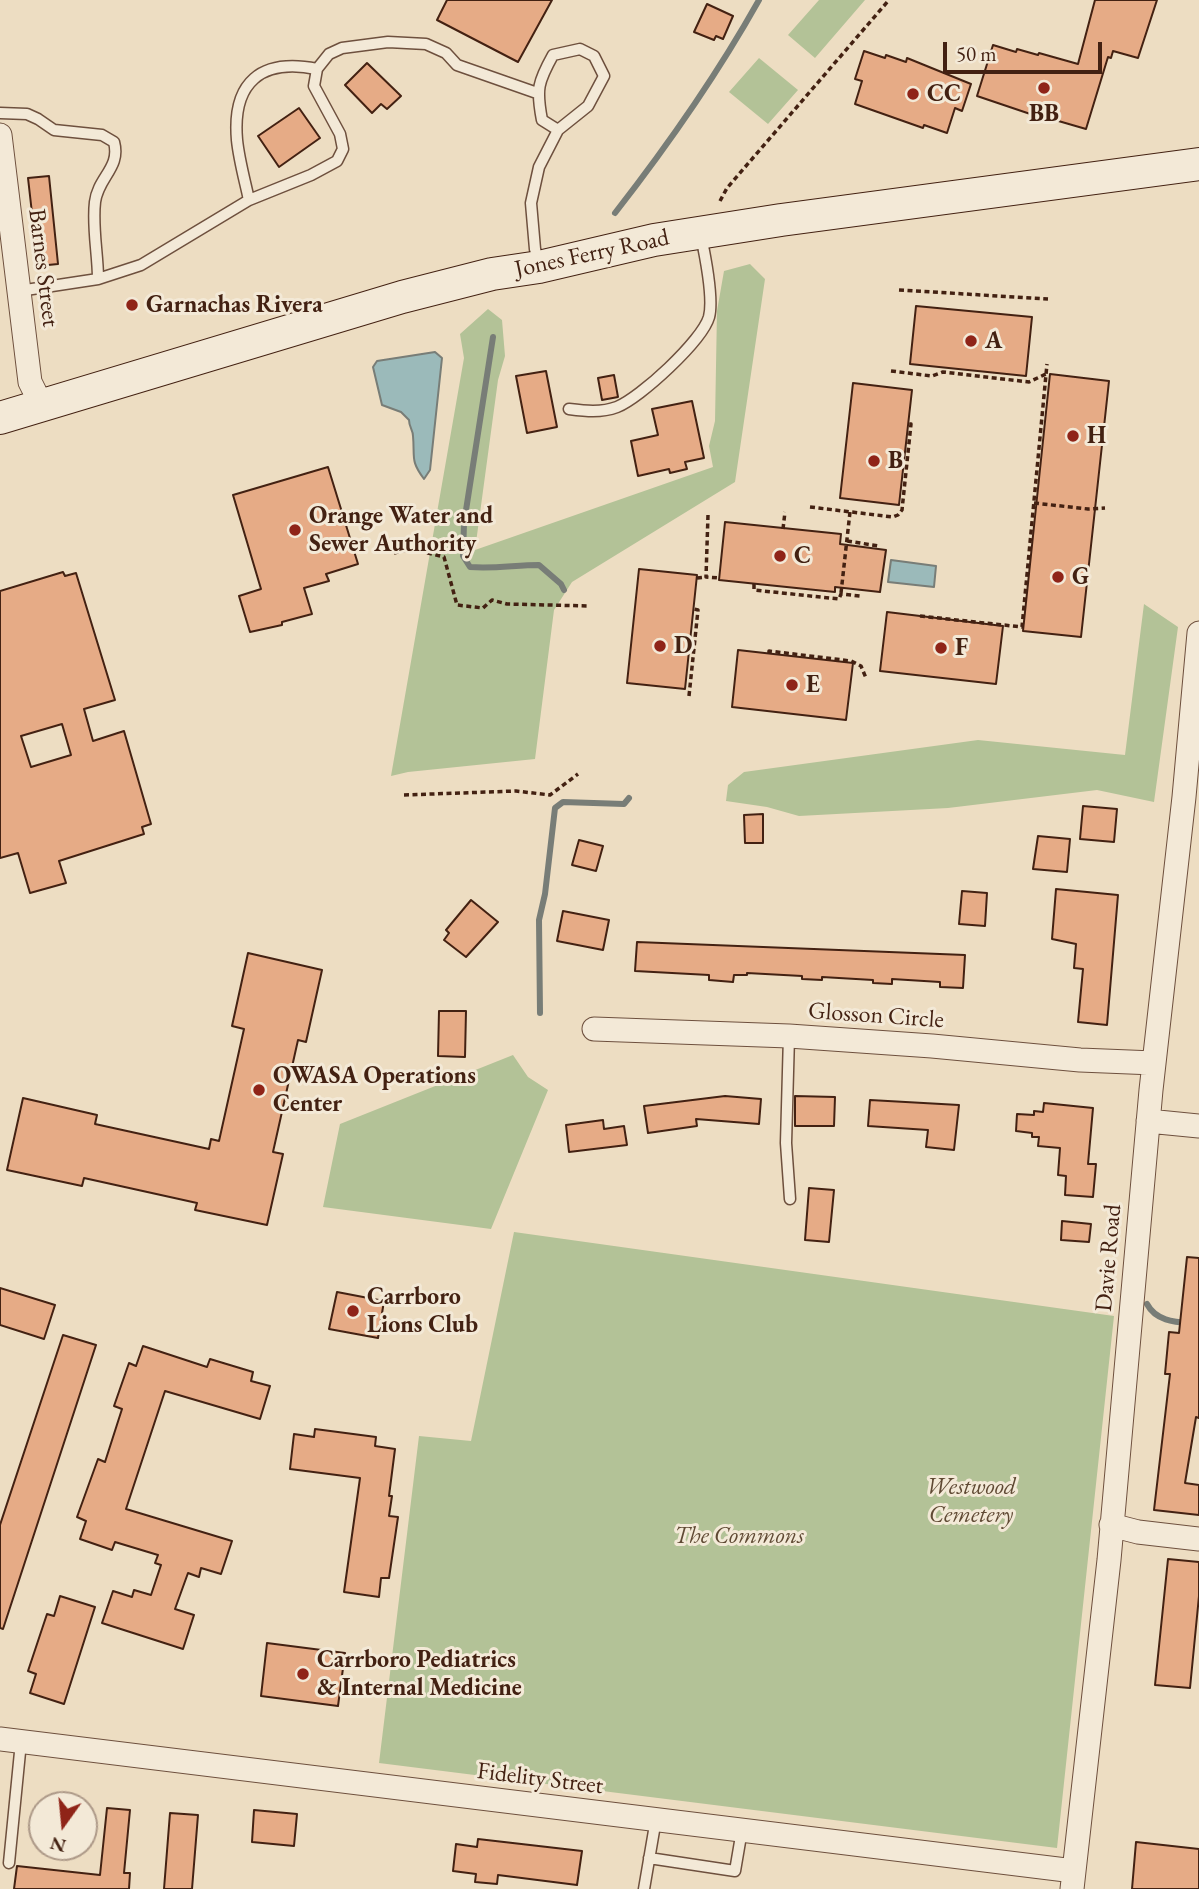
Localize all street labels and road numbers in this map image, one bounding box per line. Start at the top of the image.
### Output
street label: Barnes Street [21,207,65,329]
street label: Jones Ferry Road [512,224,672,284]
street label: Glosson Circle [807,997,945,1035]
street label: Davie Road [1090,1203,1128,1313]
street label: Fidelity Street [475,1757,605,1801]

